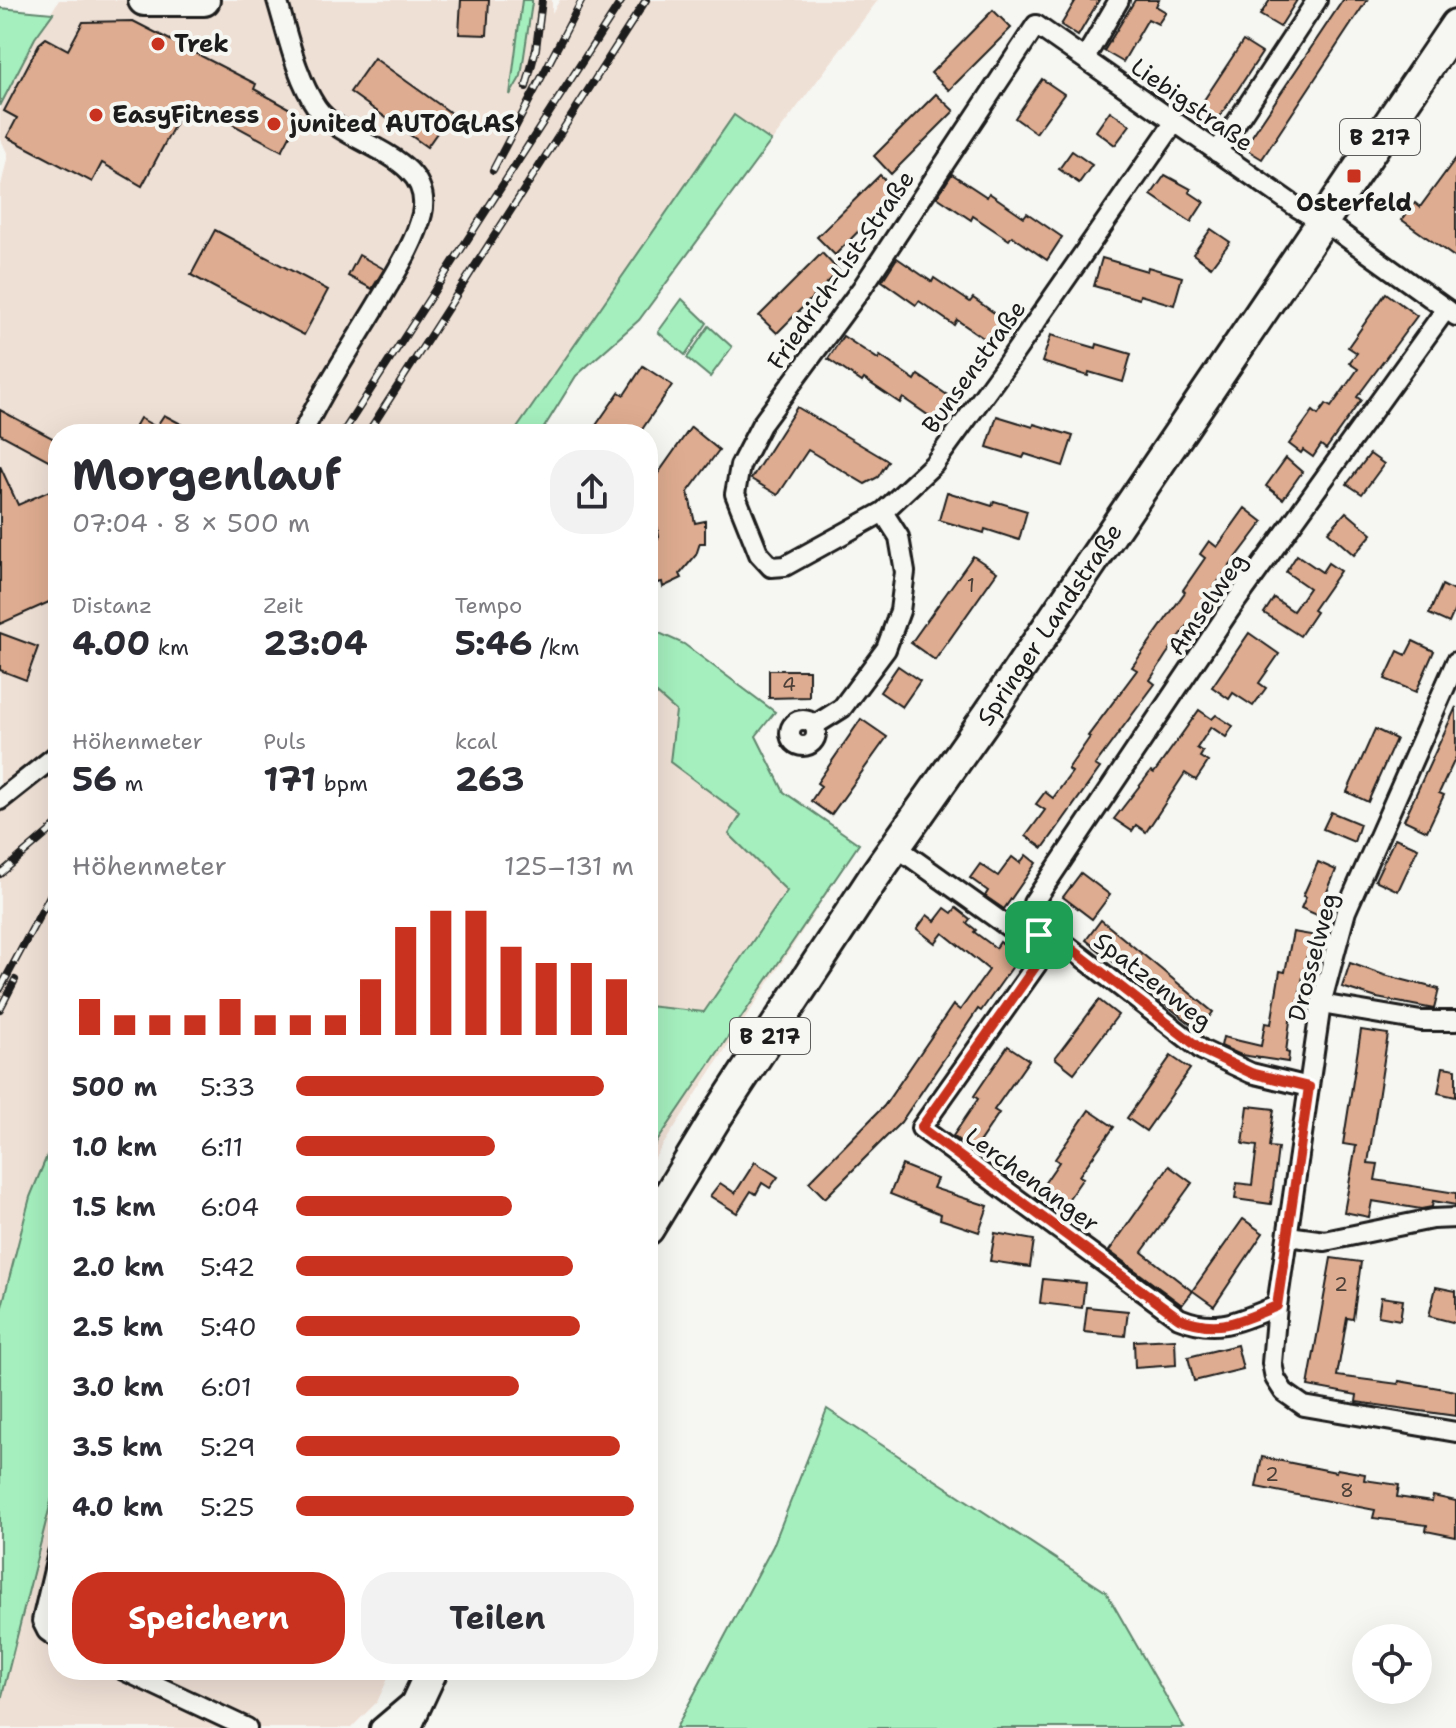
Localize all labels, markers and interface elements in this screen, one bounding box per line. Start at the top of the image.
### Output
place label: Trek [174,28,229,60]
marker: Trek [149,35,167,53]
street label: Liebigstraße [1124,51,1260,159]
place label: EasyFitness [112,99,259,131]
marker: EasyFitness [87,106,105,124]
place label: junited AUTOGLAS [289,108,515,140]
marker: junited AUTOGLAS [265,115,283,133]
road number: B 217 [1340,119,1420,155]
street label: Friedrich-List-Straße [760,164,922,376]
marker: Osterfeld [1345,167,1363,185]
place label: Osterfeld [1296,187,1412,219]
street label: Bunsenstraße [915,294,1033,440]
text: Morgenlauf [72,445,342,504]
button: share [550,450,634,534]
text: 07:04 · 8 × 500 m [72,505,310,540]
street label: Springer Landstraße [970,517,1130,732]
street label: Amselweg [1160,546,1254,662]
house number: 1 [967,572,975,598]
text: Distanz [72,591,152,620]
text: Zeit [263,591,304,620]
text: Tempo [455,591,522,620]
text: 4.00 [72,620,150,666]
text: 23:04 [263,620,368,666]
text: 5:46 [455,620,533,666]
text: km [150,633,189,662]
text: /km [533,633,579,662]
house number: 4 [782,671,796,697]
text: Höhenmeter [72,727,203,756]
text: Puls [263,727,306,756]
text: kcal [455,727,497,756]
text: 56 [72,756,117,802]
text: 171 [263,756,316,802]
text: 263 [455,756,524,802]
text: m [117,769,144,798]
text: bpm [316,769,368,798]
text: Höhenmeter [72,848,227,883]
text: 125–131 m [504,848,634,883]
street label: Drosselweg [1281,889,1345,1025]
pin [1005,901,1073,969]
icon: arrive [1017,913,1061,957]
street label: Spatzenweg [1087,925,1219,1037]
road number: B 217 [730,1018,810,1054]
text: 500 m [72,1069,157,1104]
text: 5:33 [200,1069,256,1104]
street label: Lerchenanger [958,1120,1106,1240]
text: 1.0 km [72,1129,157,1164]
text: 6:11 [200,1129,243,1164]
text: 1.5 km [72,1189,156,1224]
text: 6:04 [200,1189,259,1224]
text: 2.0 km [72,1249,164,1284]
text: 5:42 [200,1249,255,1284]
house number: 2 [1334,1271,1348,1297]
text: 2.5 km [72,1309,163,1344]
text: 5:40 [200,1309,257,1344]
text: 3.0 km [72,1369,164,1404]
text: 6:01 [200,1369,252,1404]
text: 3.5 km [72,1429,163,1464]
text: 5:29 [200,1429,256,1464]
house number: 2 [1265,1461,1279,1487]
house number: 8 [1340,1477,1354,1503]
text: 4.0 km [72,1489,163,1524]
text: 5:25 [200,1489,254,1524]
button: Speichern [72,1572,345,1664]
button: Teilen [361,1572,634,1664]
map controls [1352,1624,1432,1704]
button: locate [1352,1624,1432,1704]

